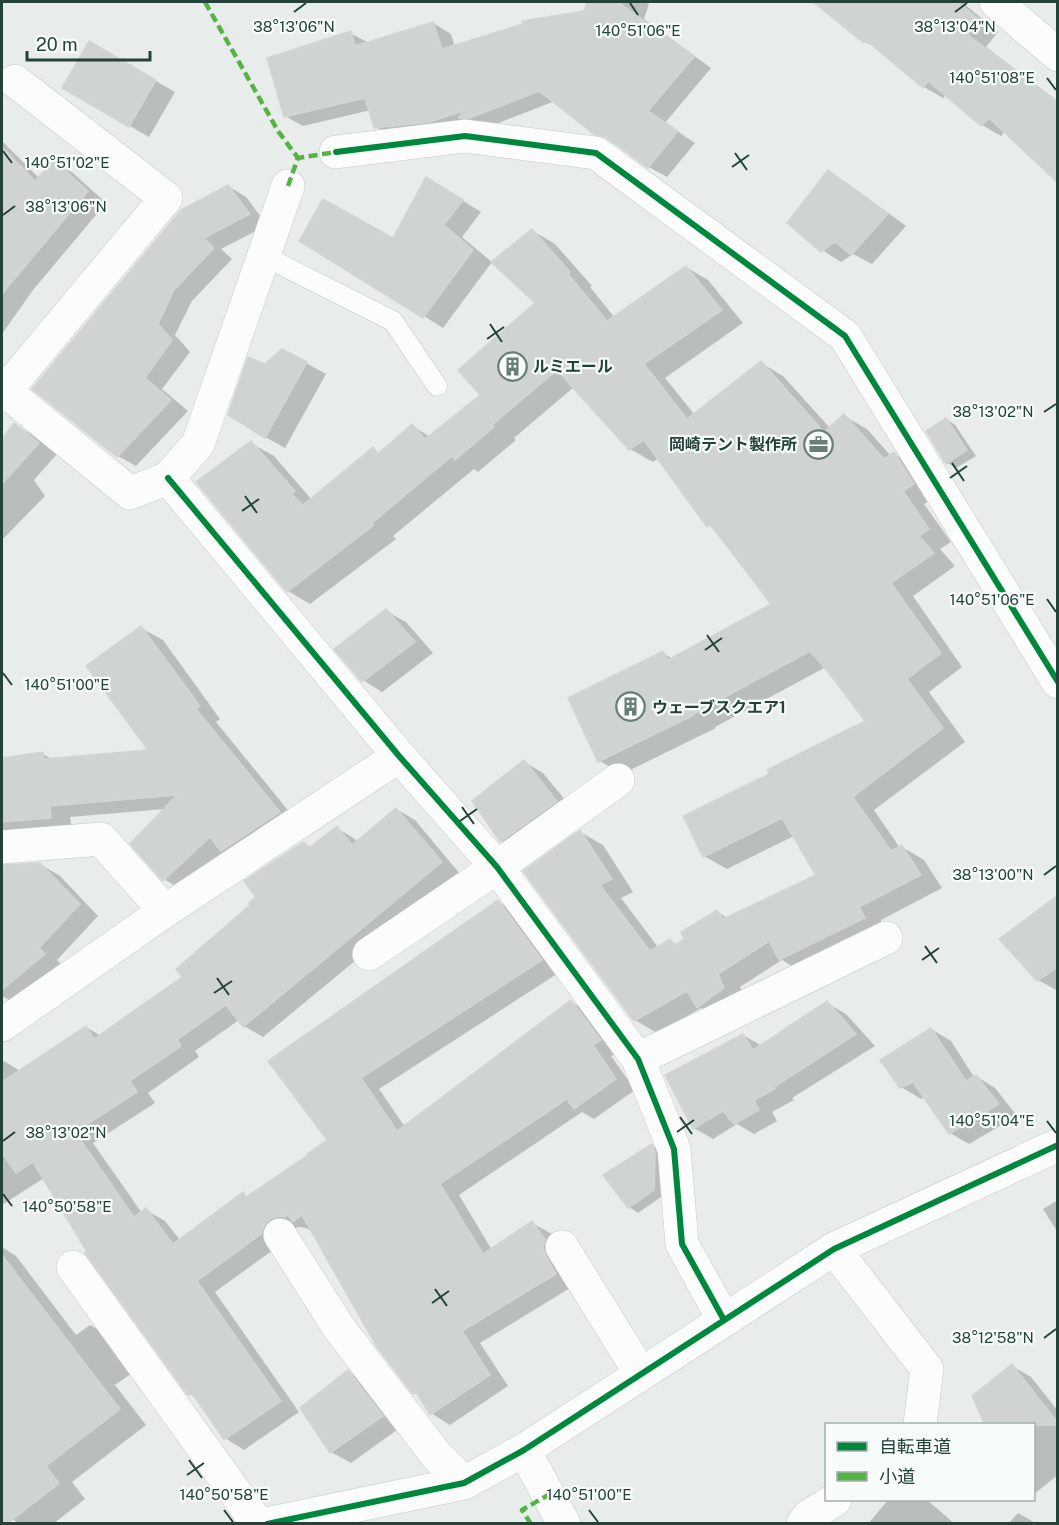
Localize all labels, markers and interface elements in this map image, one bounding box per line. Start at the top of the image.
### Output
text: 38°13'06"N [253,18,335,35]
text: 38°13'04"N [914,18,996,35]
text: 140°51'06"E [595,22,681,39]
scale bar [27,24,150,62]
text: 20 m [36,34,78,55]
text: 140°51'08"E [949,69,1035,86]
text: 140°51'02"E [25,154,109,171]
text: 38°13'06"N [25,198,107,215]
building icon: ルミエール [496,350,528,382]
place label: ルミエール [533,357,613,376]
text: 38°13'02"N [952,403,1034,420]
office icon: 岡崎テント製作所 [802,428,834,460]
place label: 岡崎テント製作所 [669,435,797,454]
text: 140°51'06"E [949,591,1035,608]
text: 140°51'00"E [24,676,110,693]
building icon: ウェーブスクエア1 [615,691,647,723]
place label: ウェーブスクエア1 [652,698,786,717]
text: 38°13'00"N [952,866,1034,883]
text: 140°51'04"E [949,1112,1035,1129]
text: 38°13'02"N [25,1124,107,1141]
text: 140°50'58"E [22,1198,112,1215]
text: 38°12'58"N [952,1329,1034,1346]
legend [825,1423,1035,1501]
text: 自転車道 [879,1436,951,1457]
text: 小道 [879,1466,915,1487]
text: 140°50'58"E [179,1486,269,1503]
text: 140°51'00"E [546,1486,632,1503]

